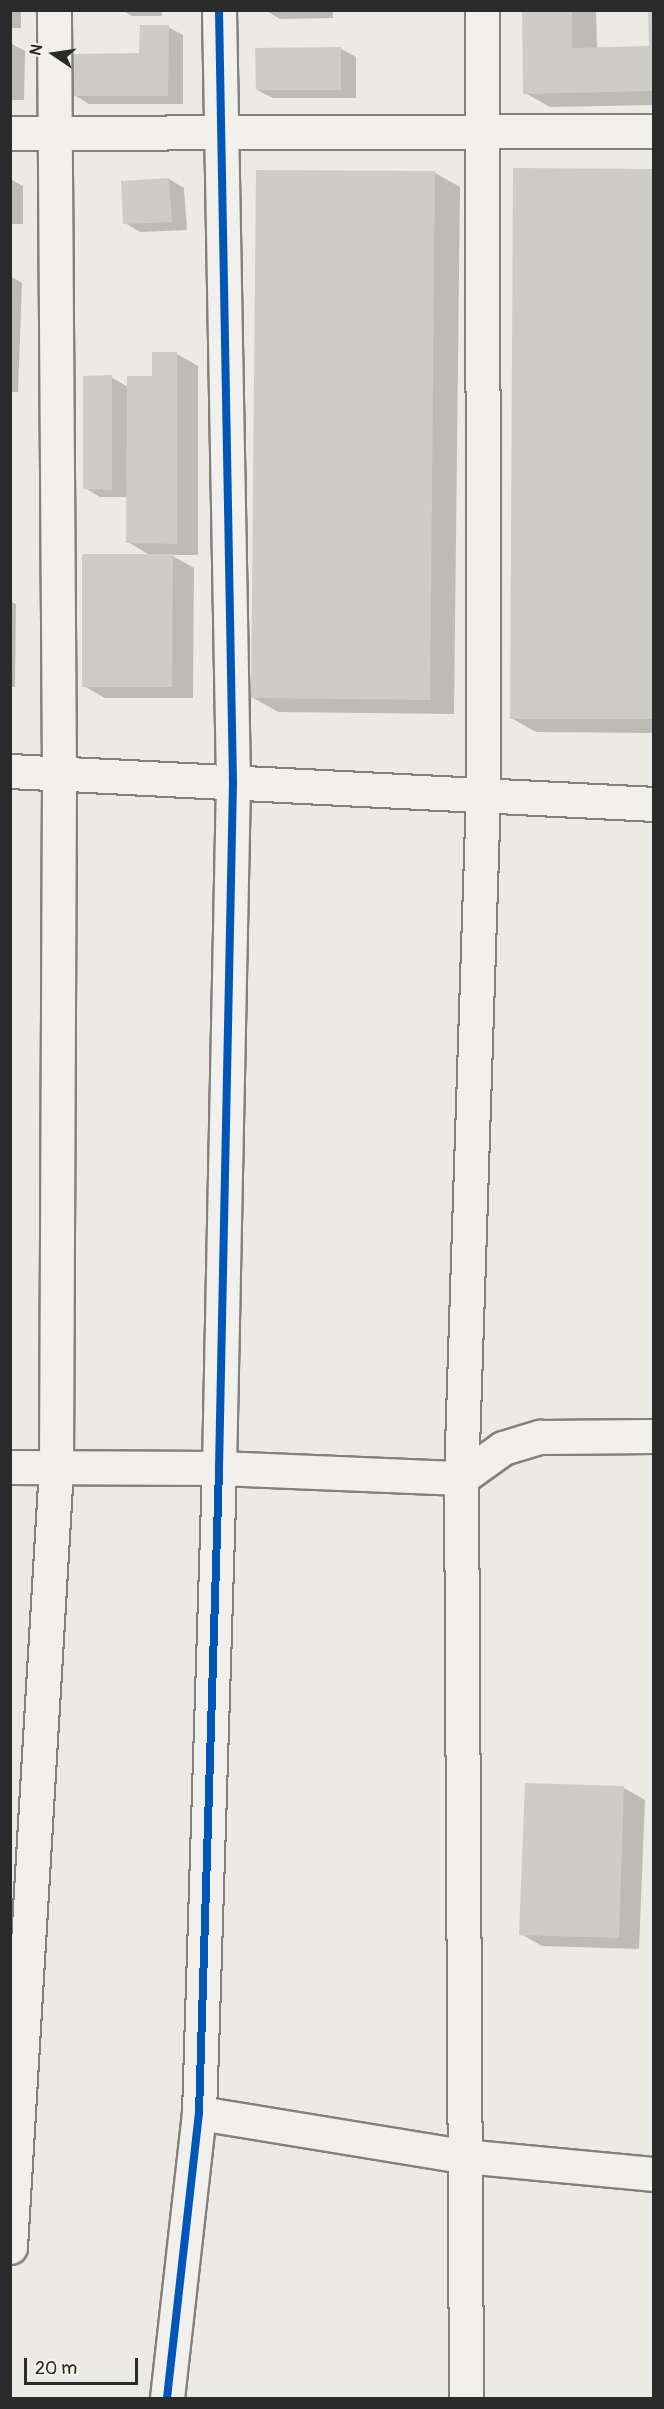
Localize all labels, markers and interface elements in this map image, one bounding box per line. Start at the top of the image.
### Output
north arrow [24,24,84,84]
text: N [25,42,47,57]
scale bar [27,2346,141,2384]
text: 20 m [35,2357,77,2380]

